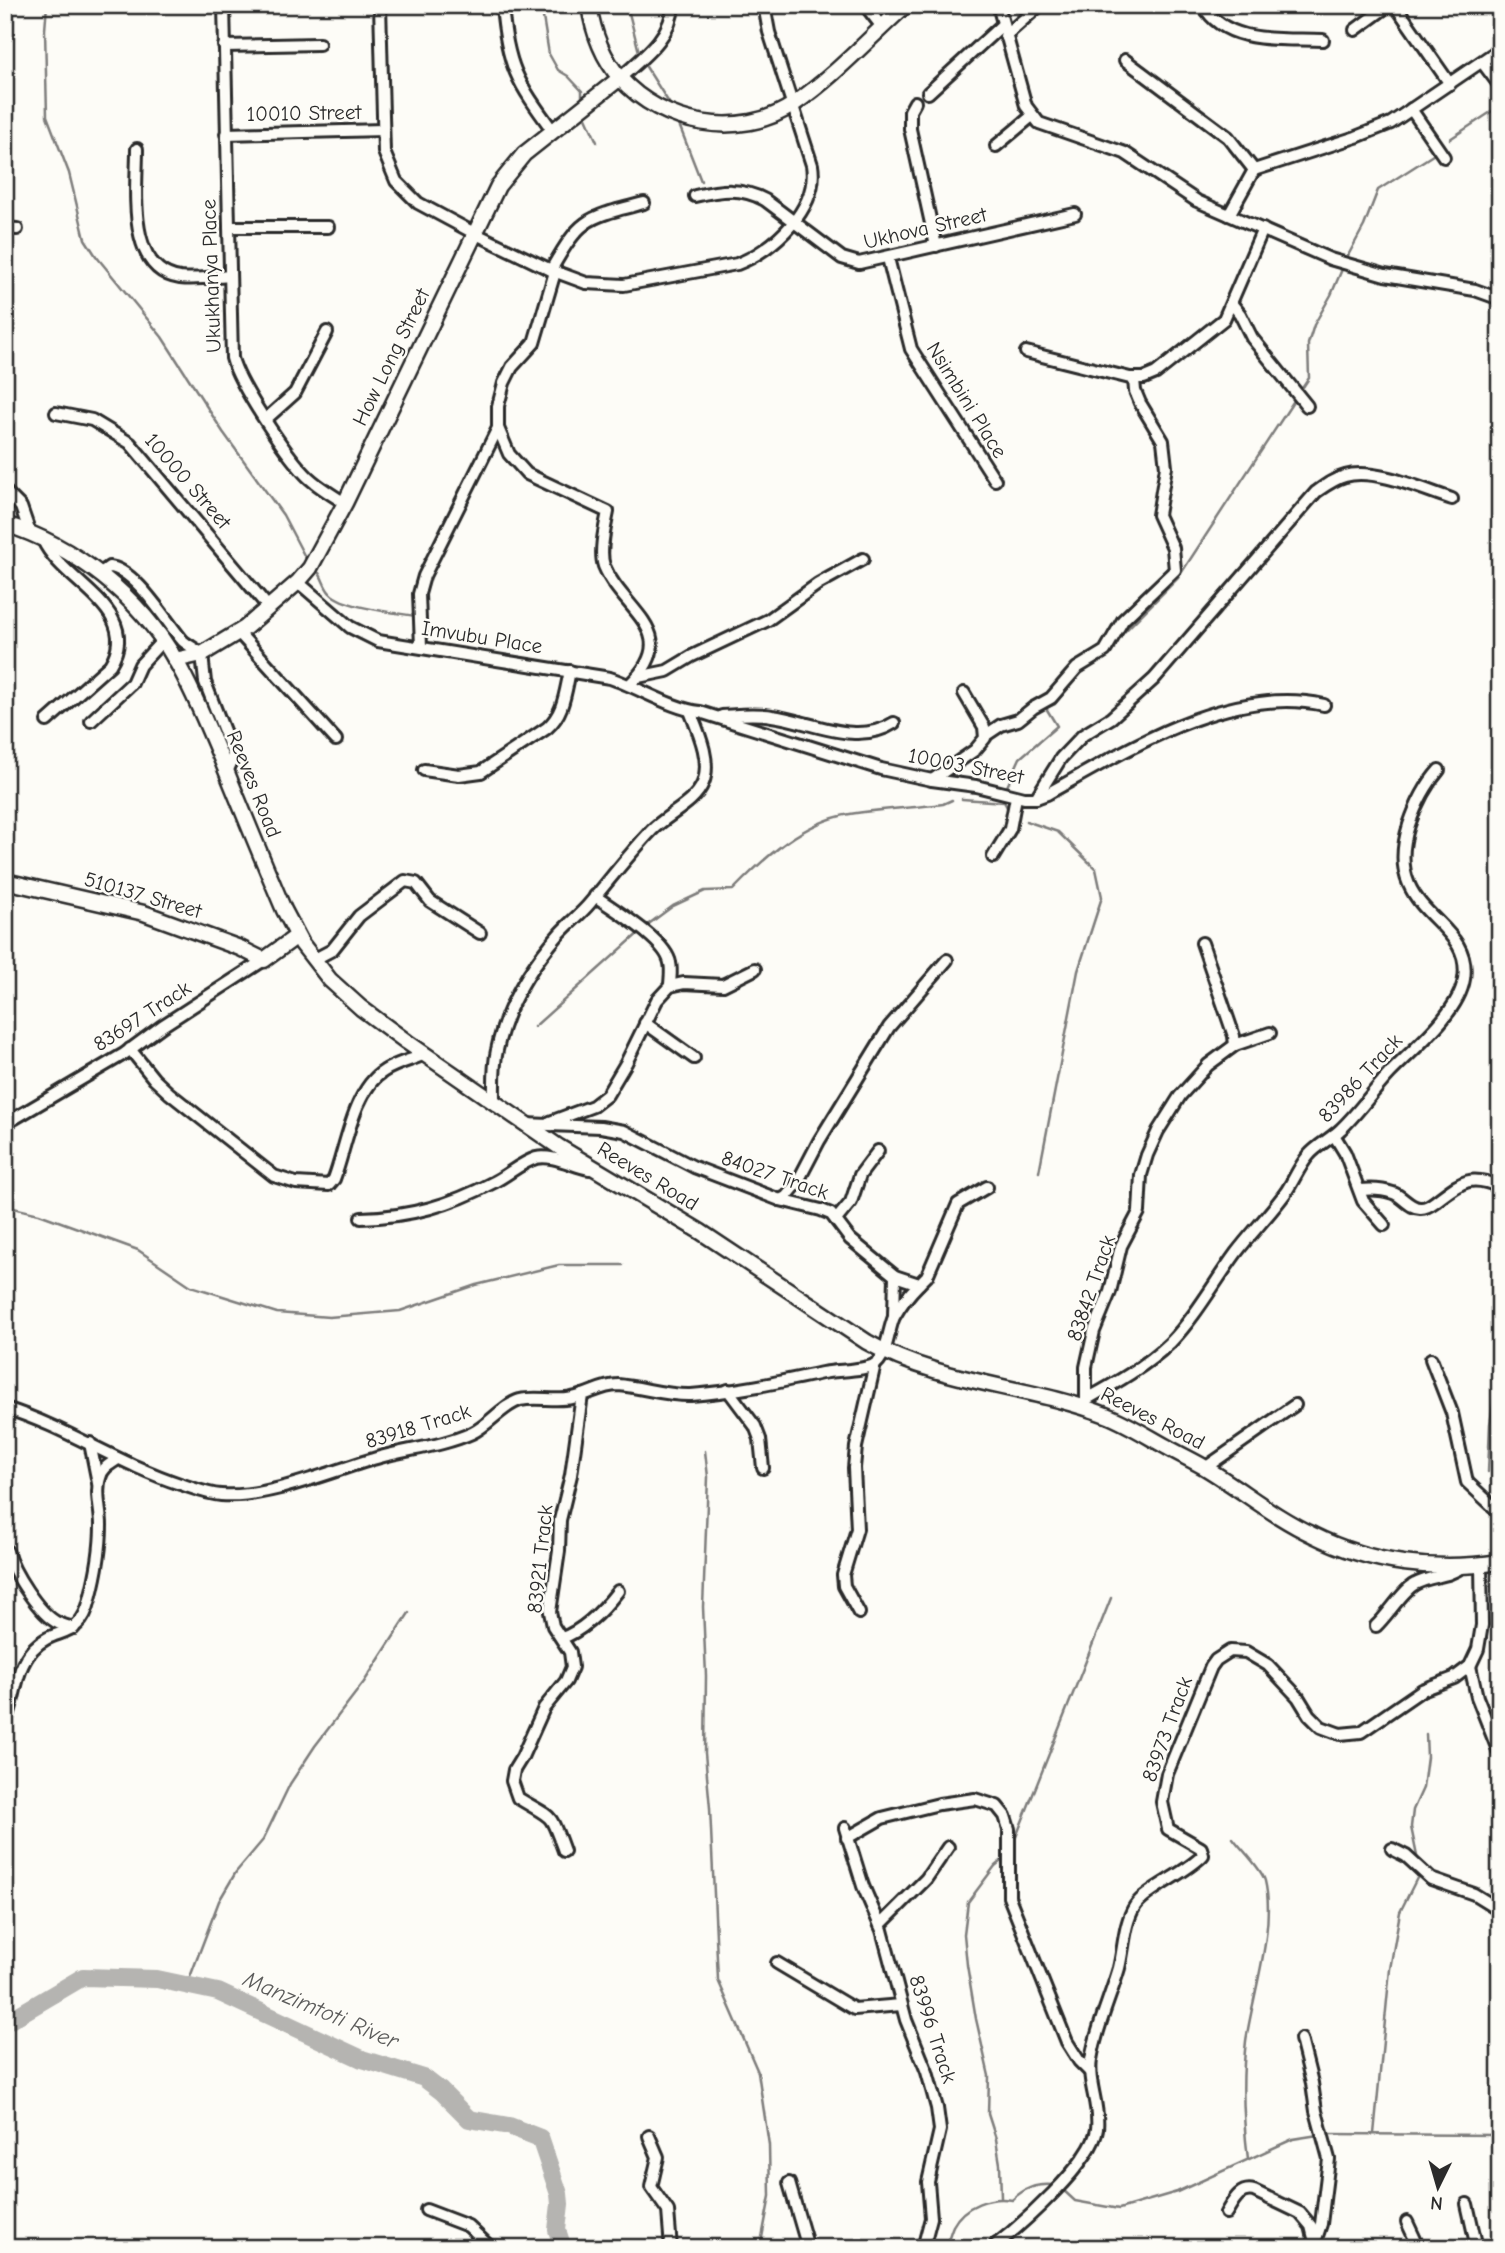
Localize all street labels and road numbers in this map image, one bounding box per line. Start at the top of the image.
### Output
street label: 10010 Street [246,100,362,126]
street label: Ukukhanya Place [196,199,226,353]
street label: Ukhova Street [861,202,990,254]
street label: How Long Street [347,284,435,429]
street label: Nsimbini Place [922,338,1012,462]
street label: 10000 Street [140,428,237,535]
street label: Imvubu Place [420,616,544,658]
street label: Reeves Road [222,727,286,841]
street label: 10003 Street [906,743,1027,789]
street label: 510137 Street [82,867,205,923]
street label: 83697 Track [89,976,195,1056]
street label: 83986 Track [1313,1029,1407,1127]
street label: Reeves Road [593,1137,703,1215]
street label: 84027 Track [718,1145,832,1205]
street label: 83842 Track [1062,1232,1120,1344]
street label: Reeves Road [1097,1382,1209,1454]
street label: 83918 Track [362,1399,474,1453]
street label: 83921 Track [522,1504,558,1614]
street label: 83973 Track [1137,1673,1197,1785]
street label: 83996 Track [904,1972,962,2086]

